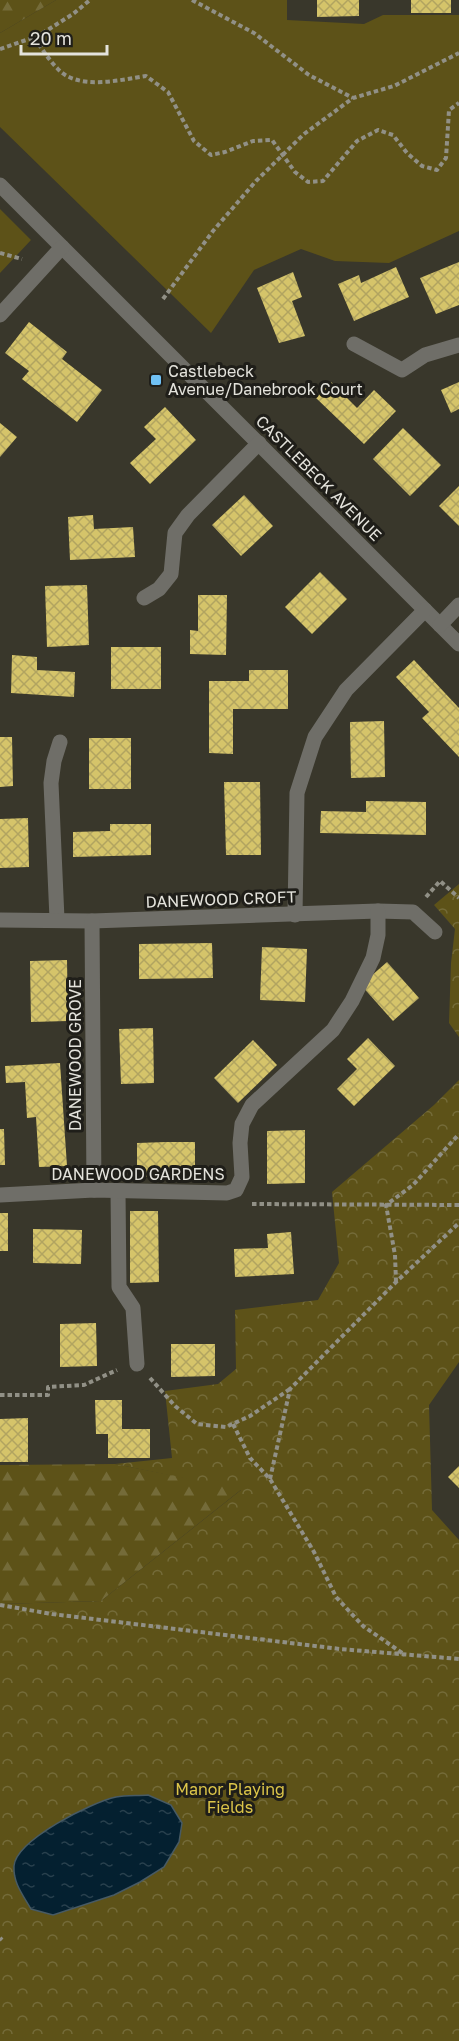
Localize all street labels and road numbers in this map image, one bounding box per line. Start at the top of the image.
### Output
street label: CASTLEBECK AVENUE [252,411,386,545]
street label: DANEWOOD CROFT [145,886,297,912]
street label: DANEWOOD GROVE [65,979,85,1131]
street label: DANEWOOD GARDENS [51,1164,225,1184]

